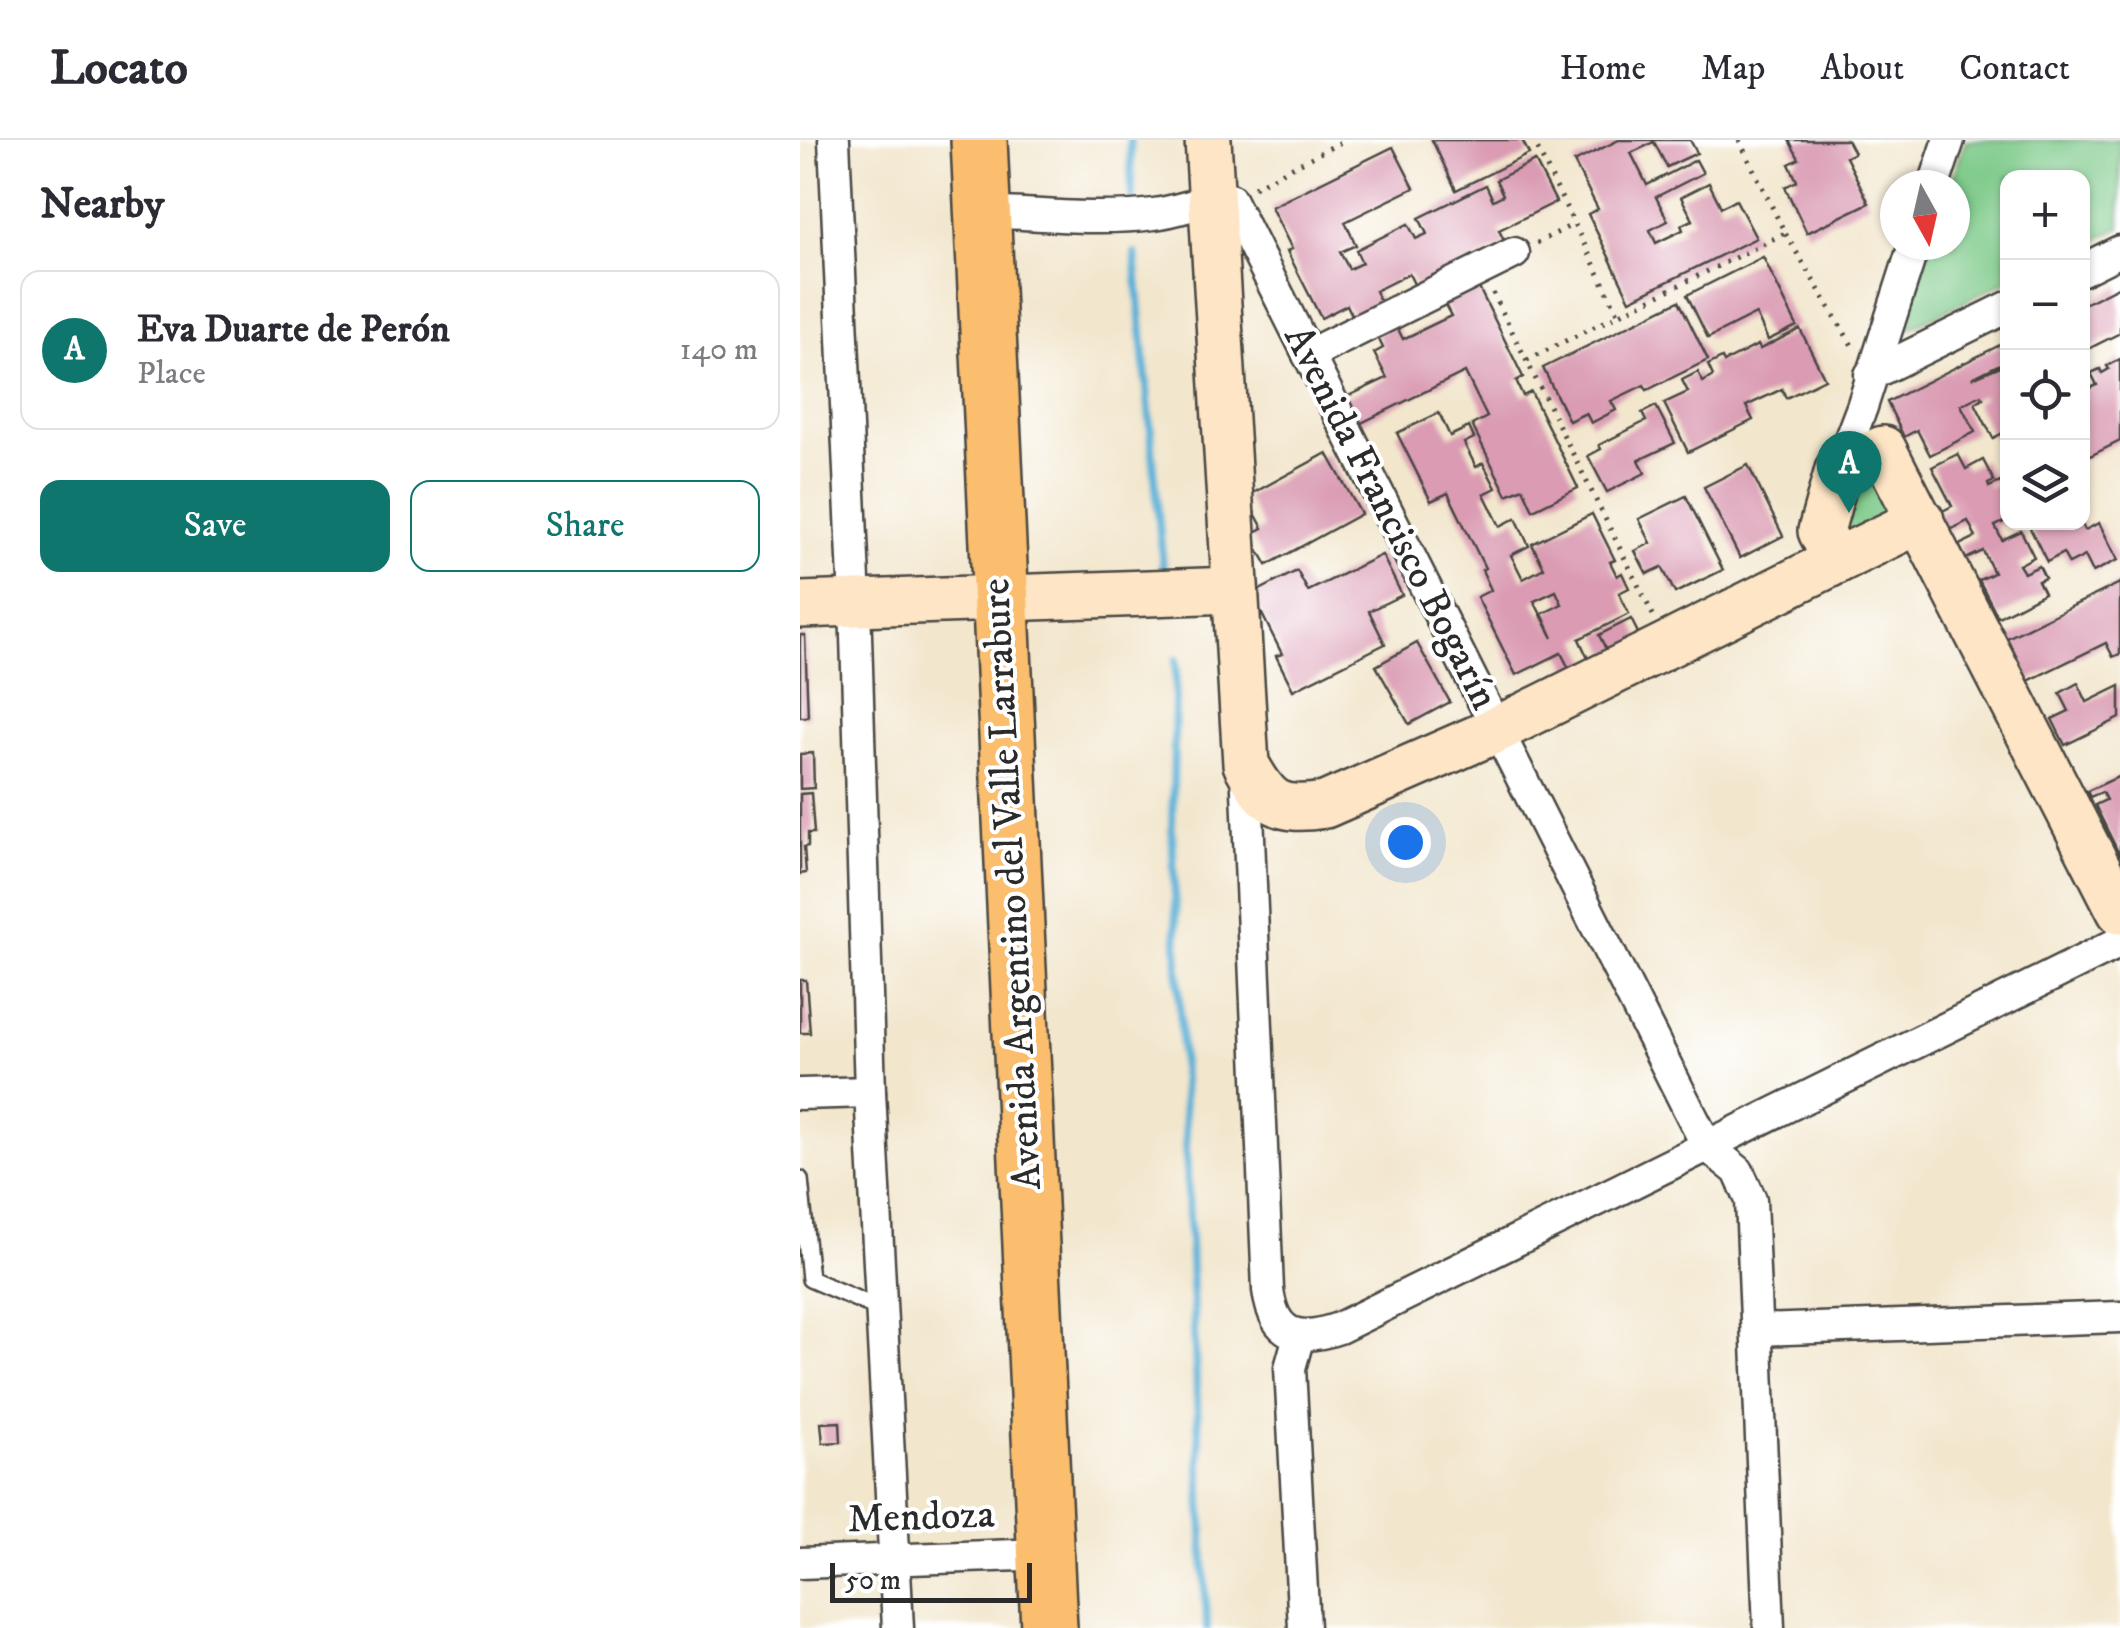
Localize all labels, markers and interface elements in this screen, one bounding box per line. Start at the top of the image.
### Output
text: Locato [50,39,188,99]
text: Home [1559,47,1646,91]
text: Map [1701,47,1765,91]
text: About [1820,47,1904,91]
text: Contact [1959,47,2070,91]
north arrow [1880,170,1970,260]
map controls [2000,170,2090,530]
button: + [2000,170,2090,260]
text: Nearby [40,179,164,231]
button: − [2000,260,2090,350]
text: Eva Duarte de Perón [137,306,450,354]
street label: Avenida Francisco Bogarín [1271,318,1509,718]
text: A [64,330,85,370]
text: 140 m [680,330,758,370]
button: locate [2000,350,2090,440]
text: Place [137,354,206,394]
pin: A [1816,430,1882,513]
button: layers [2000,440,2090,530]
button: Save [40,480,390,572]
button: Share [410,480,760,572]
street label: Avenida Argentino del Valle Larrabure [972,577,1054,1191]
your location [1380,817,1431,868]
street label: Mendoza [847,1490,995,1546]
scale bar [830,1558,1032,1602]
text: 50 m [845,1563,901,1598]

